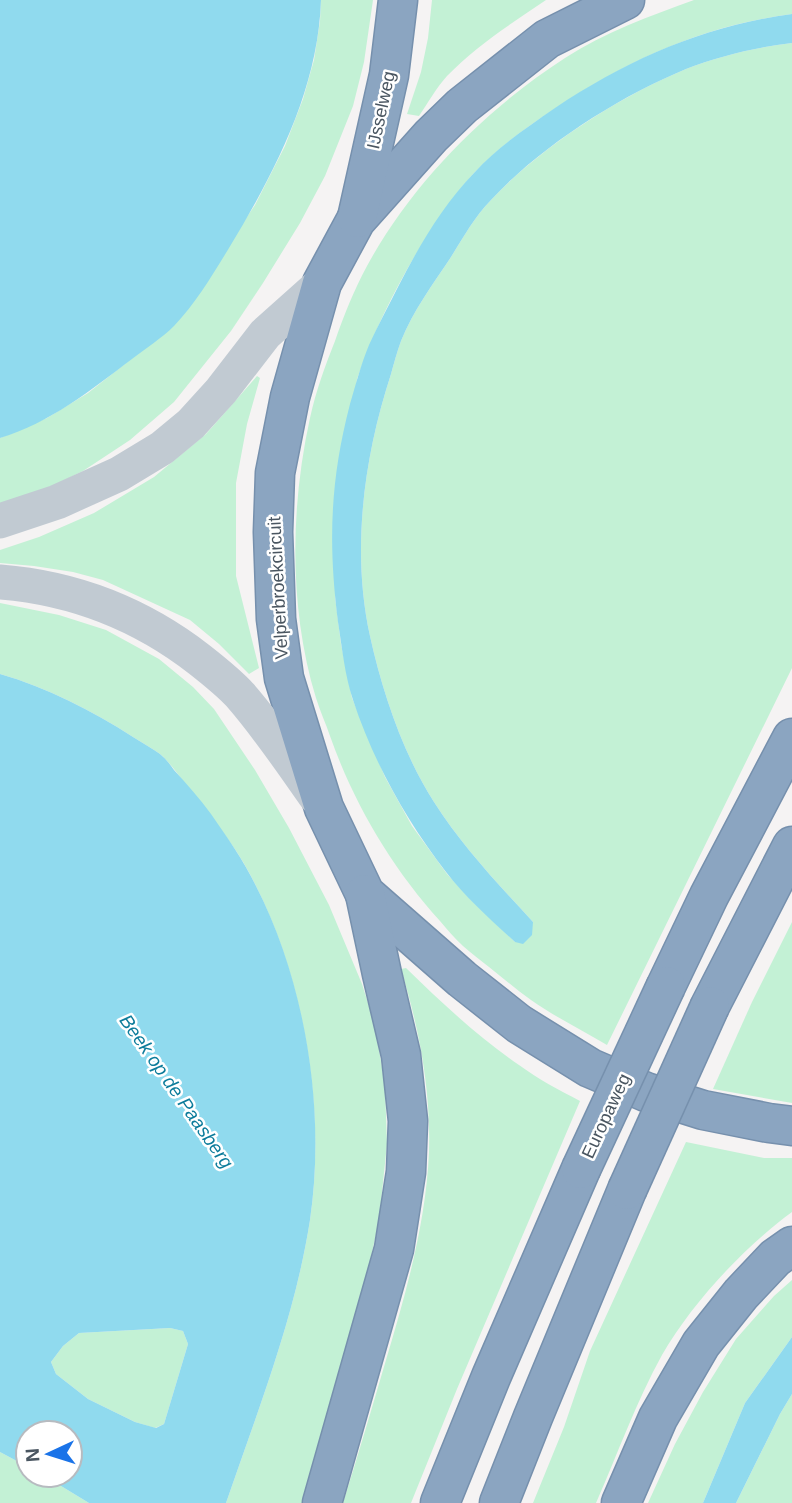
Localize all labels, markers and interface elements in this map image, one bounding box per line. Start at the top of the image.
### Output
street label: IJsselweg [363,69,399,151]
street label: Velperbroekcircuit [264,516,292,660]
water label: Beek op de Paasberg [116,1010,238,1173]
street label: Europaweg [578,1071,634,1161]
north arrow [14,1419,84,1489]
text: N [22,1448,43,1463]

